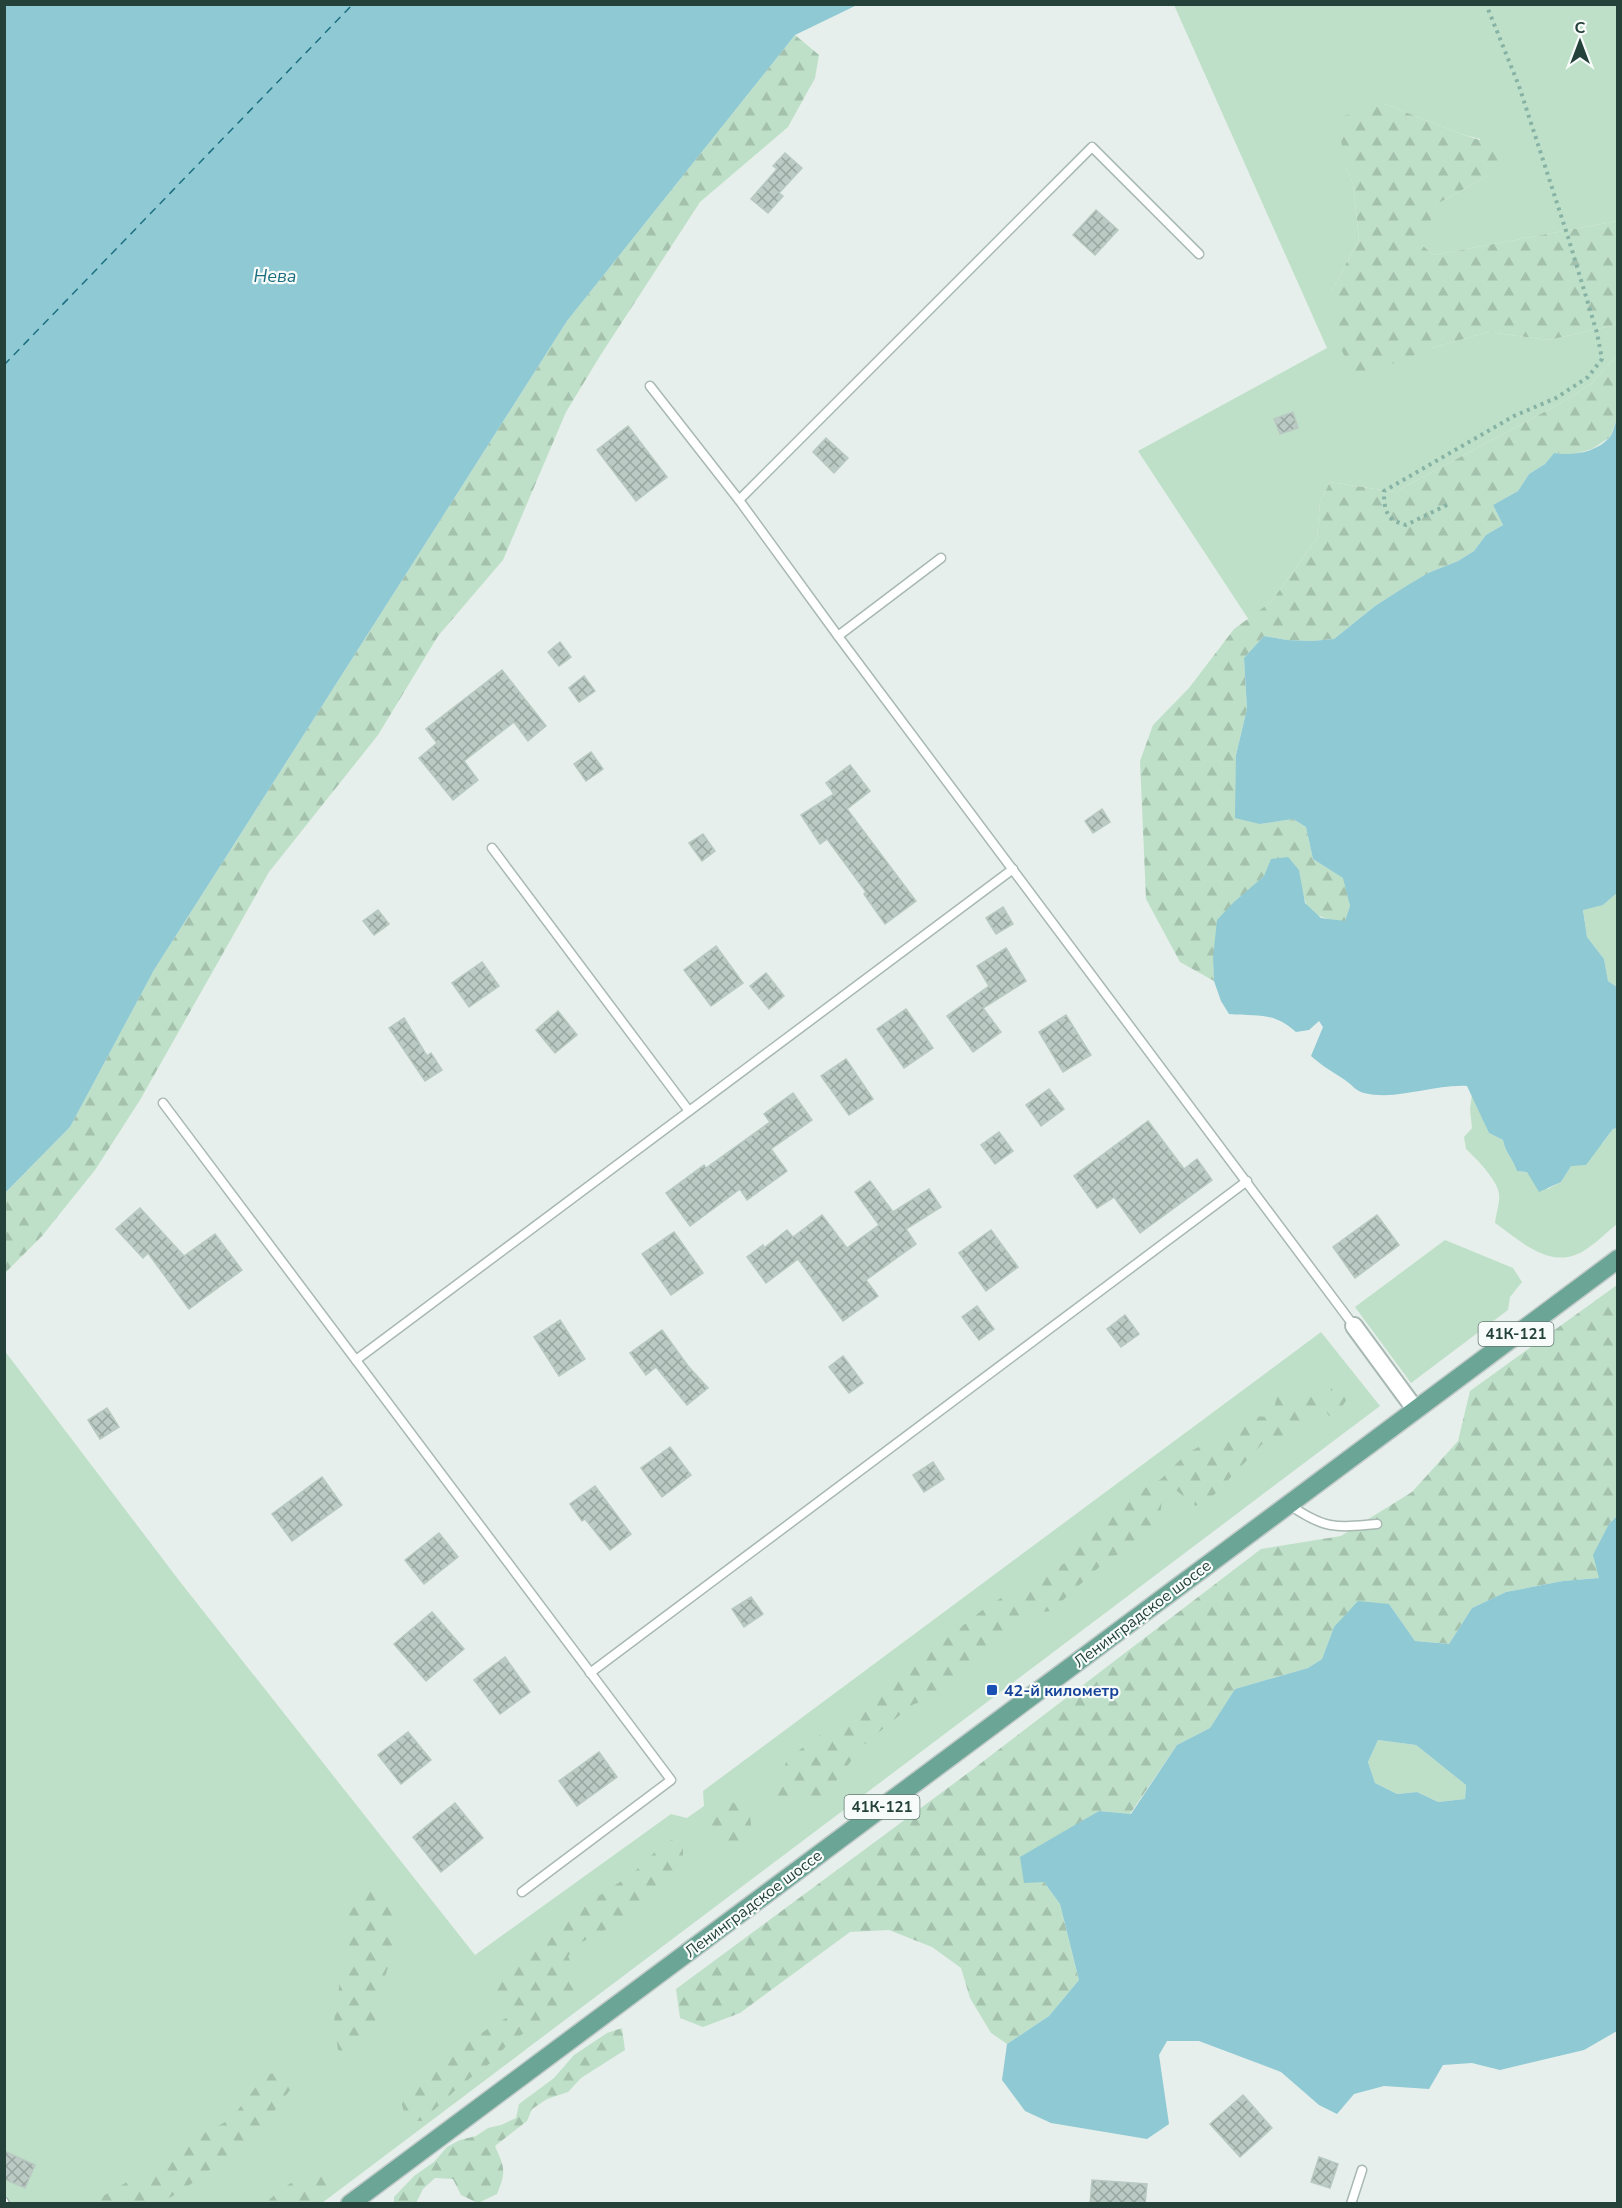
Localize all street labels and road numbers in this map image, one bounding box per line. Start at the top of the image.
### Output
road number: 41К-121 [1478,1322,1553,1346]
street label: Ленинградское шоссе [1069,1555,1216,1673]
road number: 41К-121 [844,1795,920,1819]
street label: Ленинградское шоссе [680,1845,827,1963]

